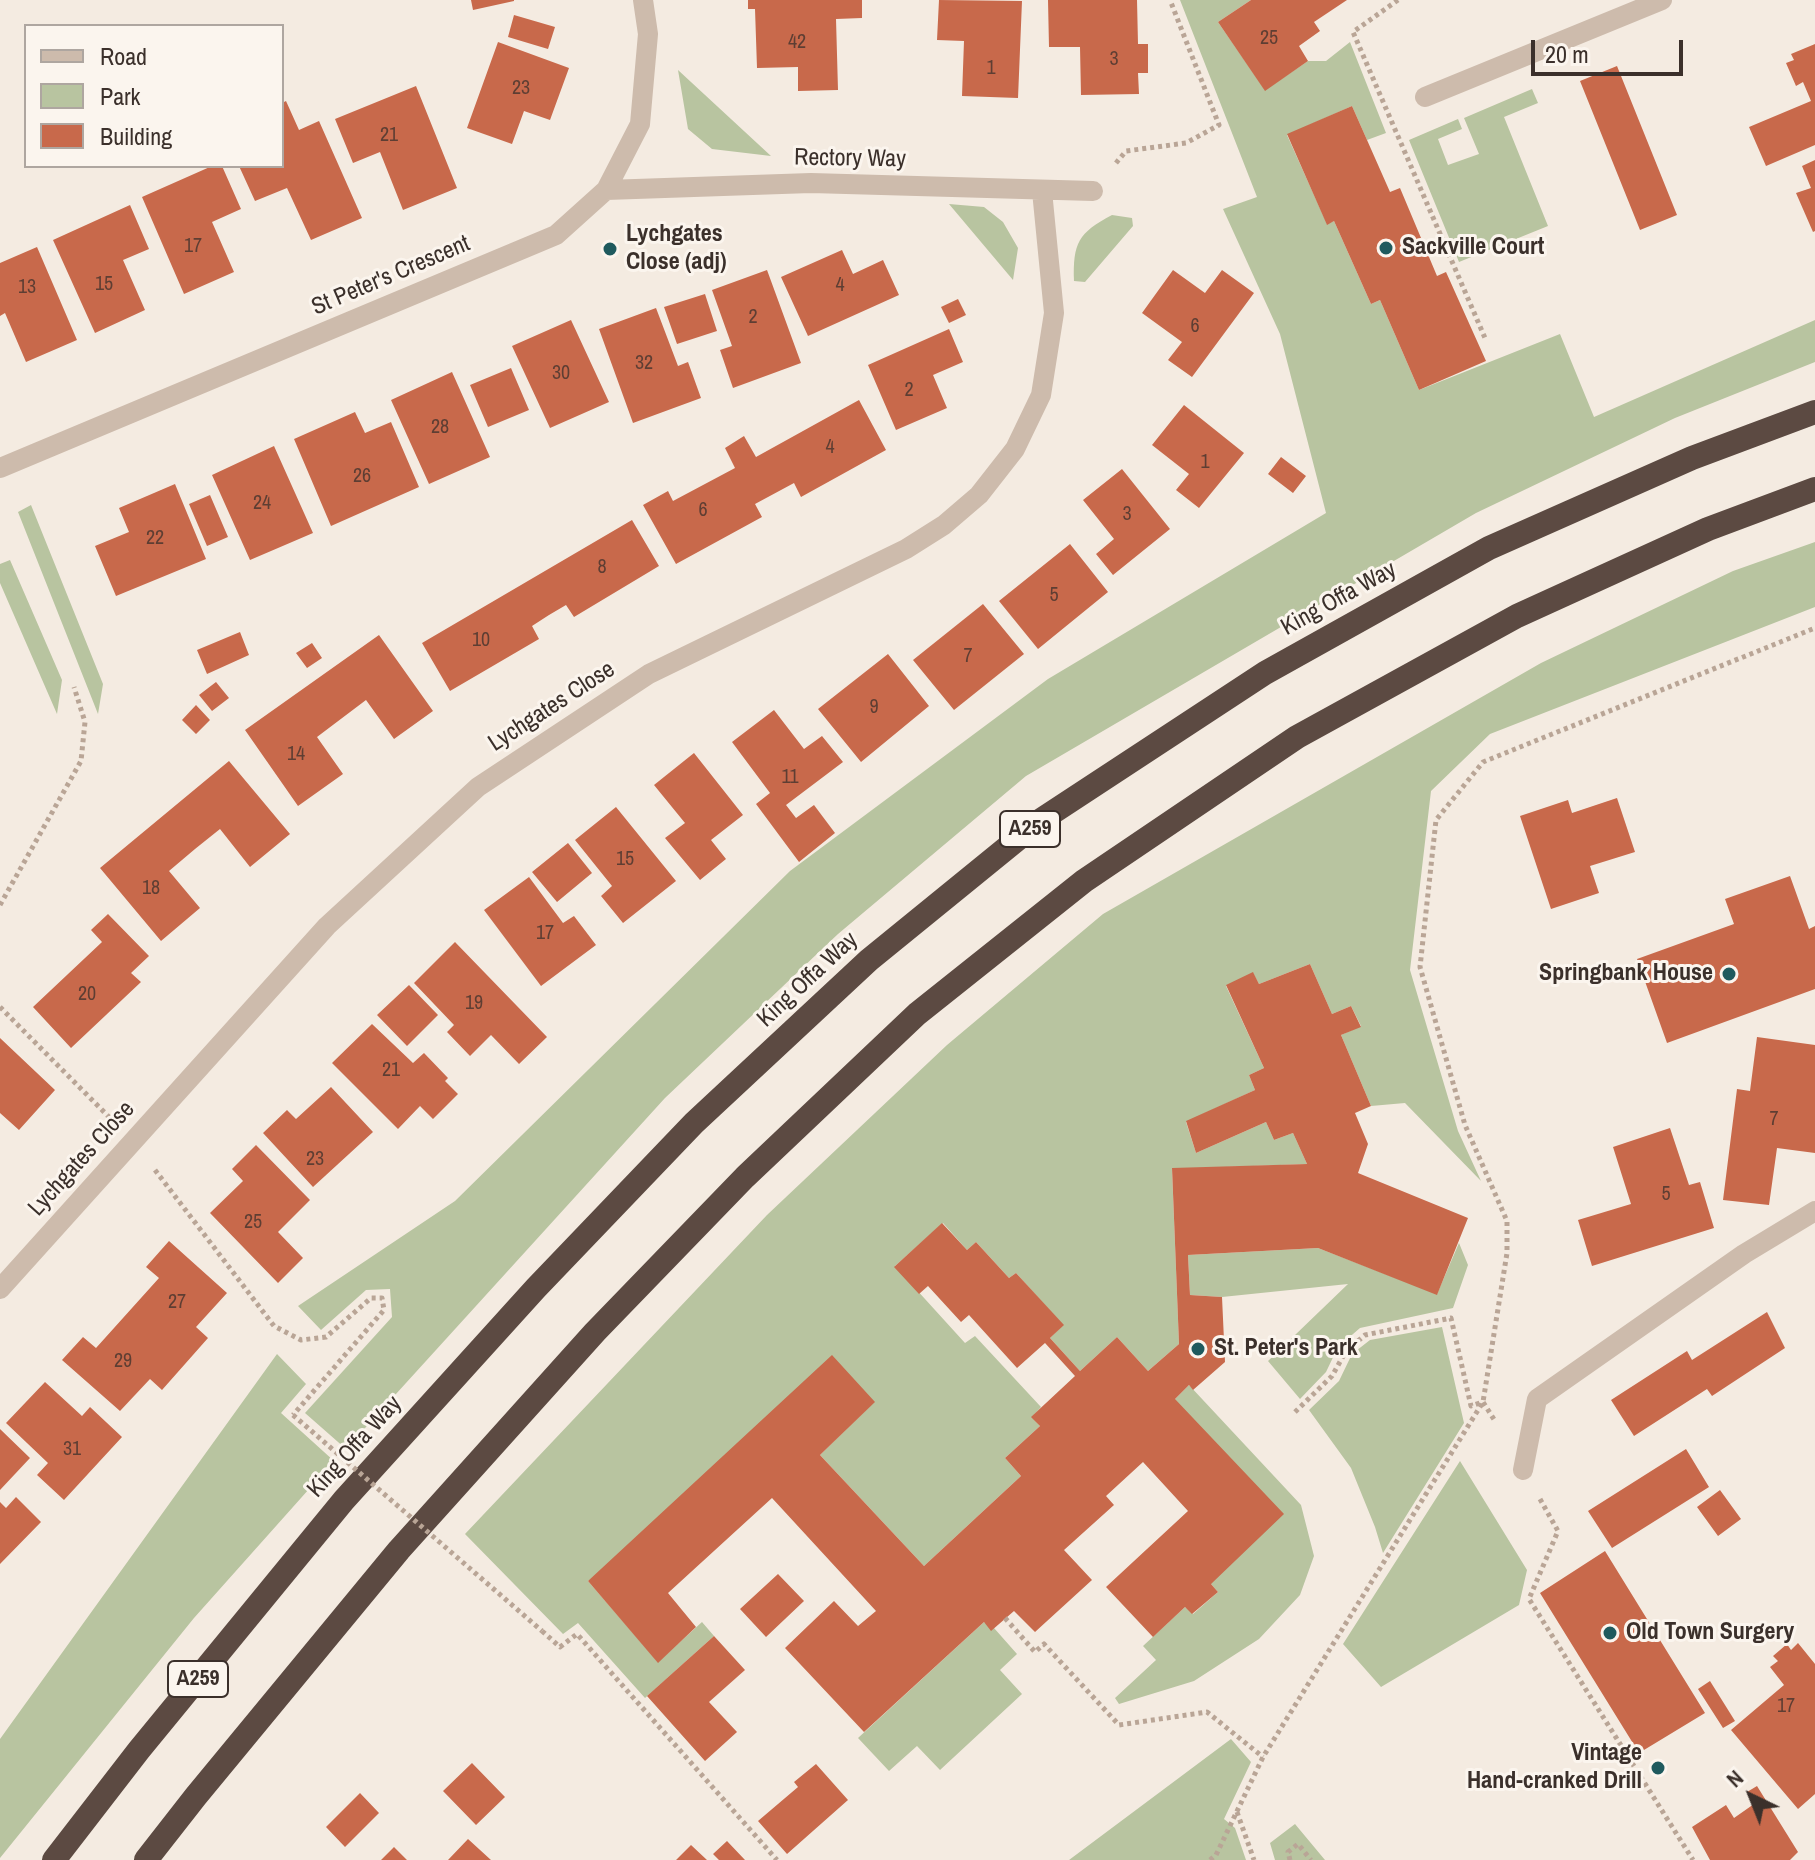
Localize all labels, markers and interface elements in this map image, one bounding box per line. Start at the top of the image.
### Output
legend [24,24,284,168]
scale bar [1535,24,1687,74]
house number: 25 [1260,27,1278,51]
house number: 42 [788,31,806,55]
text: 20 m [1545,38,1589,70]
text: Road [100,40,147,72]
house number: 3 [1109,48,1119,72]
house number: 1 [986,57,996,81]
house number: 23 [512,77,530,101]
text: Park [100,80,140,112]
text: Building [100,120,172,152]
house number: 21 [380,124,398,148]
street label: Rectory Way [794,144,906,174]
place label: Lychgates Close (adj) [626,221,727,277]
street label: St Peter's Crescent [308,230,474,322]
place label: Sackville Court [1402,234,1544,262]
house number: 17 [184,235,202,259]
marker: Sackville Court [1377,239,1395,257]
marker: Lychgates Close (adj) [601,240,619,258]
house number: 15 [95,273,113,297]
house number: 4 [835,274,845,298]
house number: 13 [18,276,36,300]
house number: 2 [748,306,758,330]
house number: 6 [1190,315,1200,339]
house number: 32 [635,352,653,376]
house number: 30 [552,362,570,386]
house number: 2 [904,379,914,403]
house number: 28 [431,416,449,440]
house number: 4 [825,436,835,460]
house number: 1 [1200,451,1210,475]
house number: 26 [353,465,371,489]
house number: 24 [253,492,271,516]
house number: 6 [698,499,708,523]
house number: 3 [1122,503,1132,527]
house number: 22 [146,527,164,551]
house number: 8 [597,556,607,580]
street label: King Offa Way [1277,556,1401,642]
house number: 5 [1049,584,1059,608]
house number: 10 [472,629,490,653]
house number: 7 [963,645,973,669]
street label: Lychgates Close [483,656,621,758]
house number: 9 [869,696,879,720]
house number: 14 [287,743,305,767]
house number: 11 [781,766,799,790]
road number: A259 [1000,811,1060,847]
house number: 15 [616,848,634,872]
house number: 18 [142,877,160,901]
house number: 17 [536,922,554,946]
street label: King Offa Way [752,926,864,1034]
place label: Springbank House [1539,960,1713,988]
marker: Springbank House [1720,965,1738,983]
house number: 20 [78,983,96,1007]
house number: 19 [465,992,483,1016]
house number: 21 [382,1059,400,1083]
street label: Lychgates Close [23,1096,141,1222]
house number: 7 [1769,1108,1779,1132]
house number: 23 [306,1148,324,1172]
house number: 5 [1661,1183,1671,1207]
house number: 25 [244,1211,262,1235]
house number: 27 [168,1291,186,1315]
place label: St. Peter's Park [1214,1335,1358,1363]
marker: St. Peter's Park [1189,1340,1207,1358]
house number: 29 [114,1350,132,1374]
street label: King Offa Way [302,1390,408,1504]
house number: 31 [63,1438,81,1462]
place label: Old Town Surgery [1626,1619,1794,1647]
marker: Old Town Surgery [1601,1624,1619,1642]
road number: A259 [168,1661,228,1697]
house number: 17 [1777,1695,1795,1719]
place label: Vintage Hand-cranked Drill [1467,1740,1642,1796]
north arrow [1711,1756,1791,1836]
marker: Vintage Hand-cranked Drill [1649,1759,1667,1777]
text: N [1720,1763,1750,1794]

